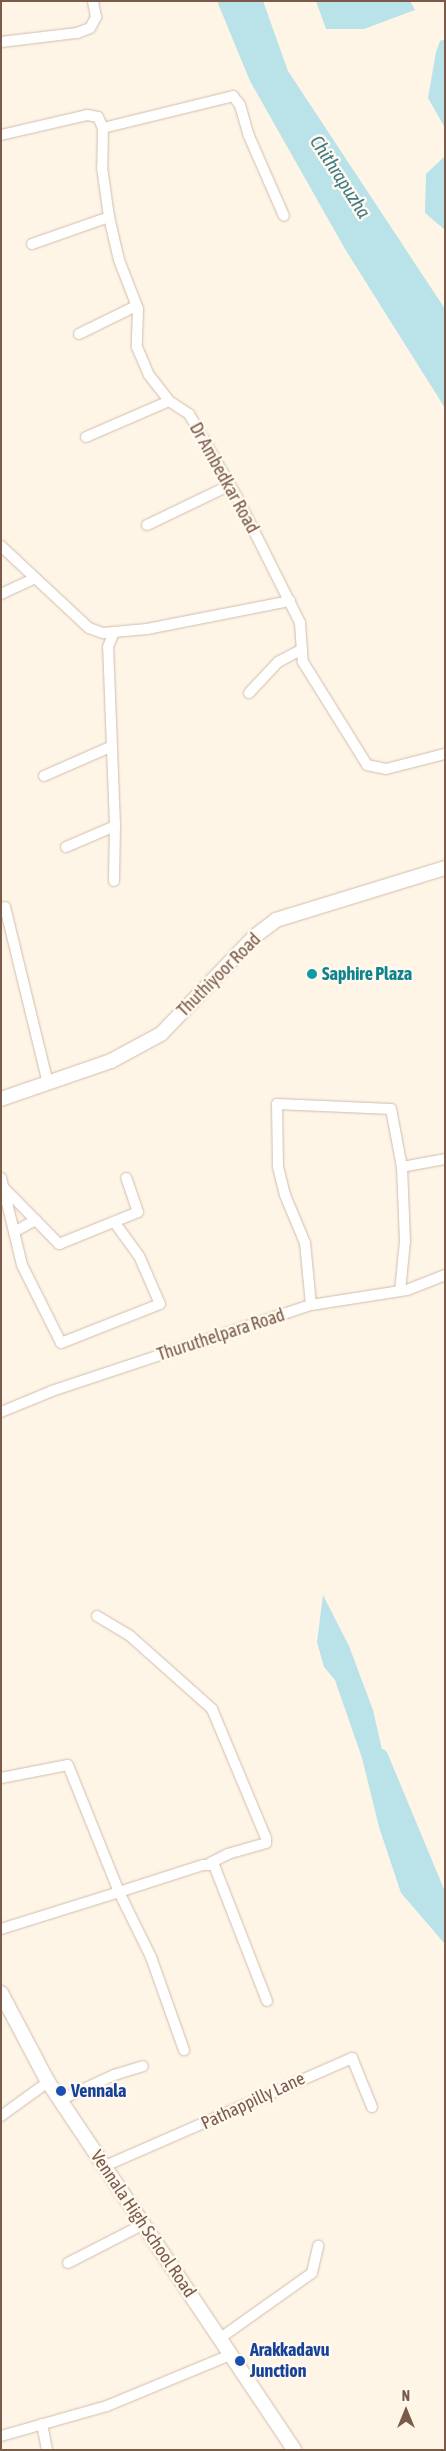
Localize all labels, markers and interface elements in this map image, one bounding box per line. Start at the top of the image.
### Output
water label: Chithrapuzha [305,131,375,223]
street label: Dr Ambedkar Road [185,419,263,537]
street label: Thuthiyoor Road [173,929,265,1021]
place label: Saphire Plaza [322,963,412,985]
marker: Saphire Plaza [306,968,318,980]
street label: Thuruthelpara Road [154,1304,288,1366]
street label: Pathappilly Lane [198,2068,308,2134]
place label: Vennala [71,2080,126,2102]
marker: Vennala [55,2085,67,2097]
street label: Vennala High School Road [86,2146,200,2302]
place label: Arakkadavu Junction [250,2340,329,2382]
marker: Arakkadavu Junction [234,2355,246,2367]
north arrow [381,2386,431,2436]
text: N [402,2388,410,2404]

